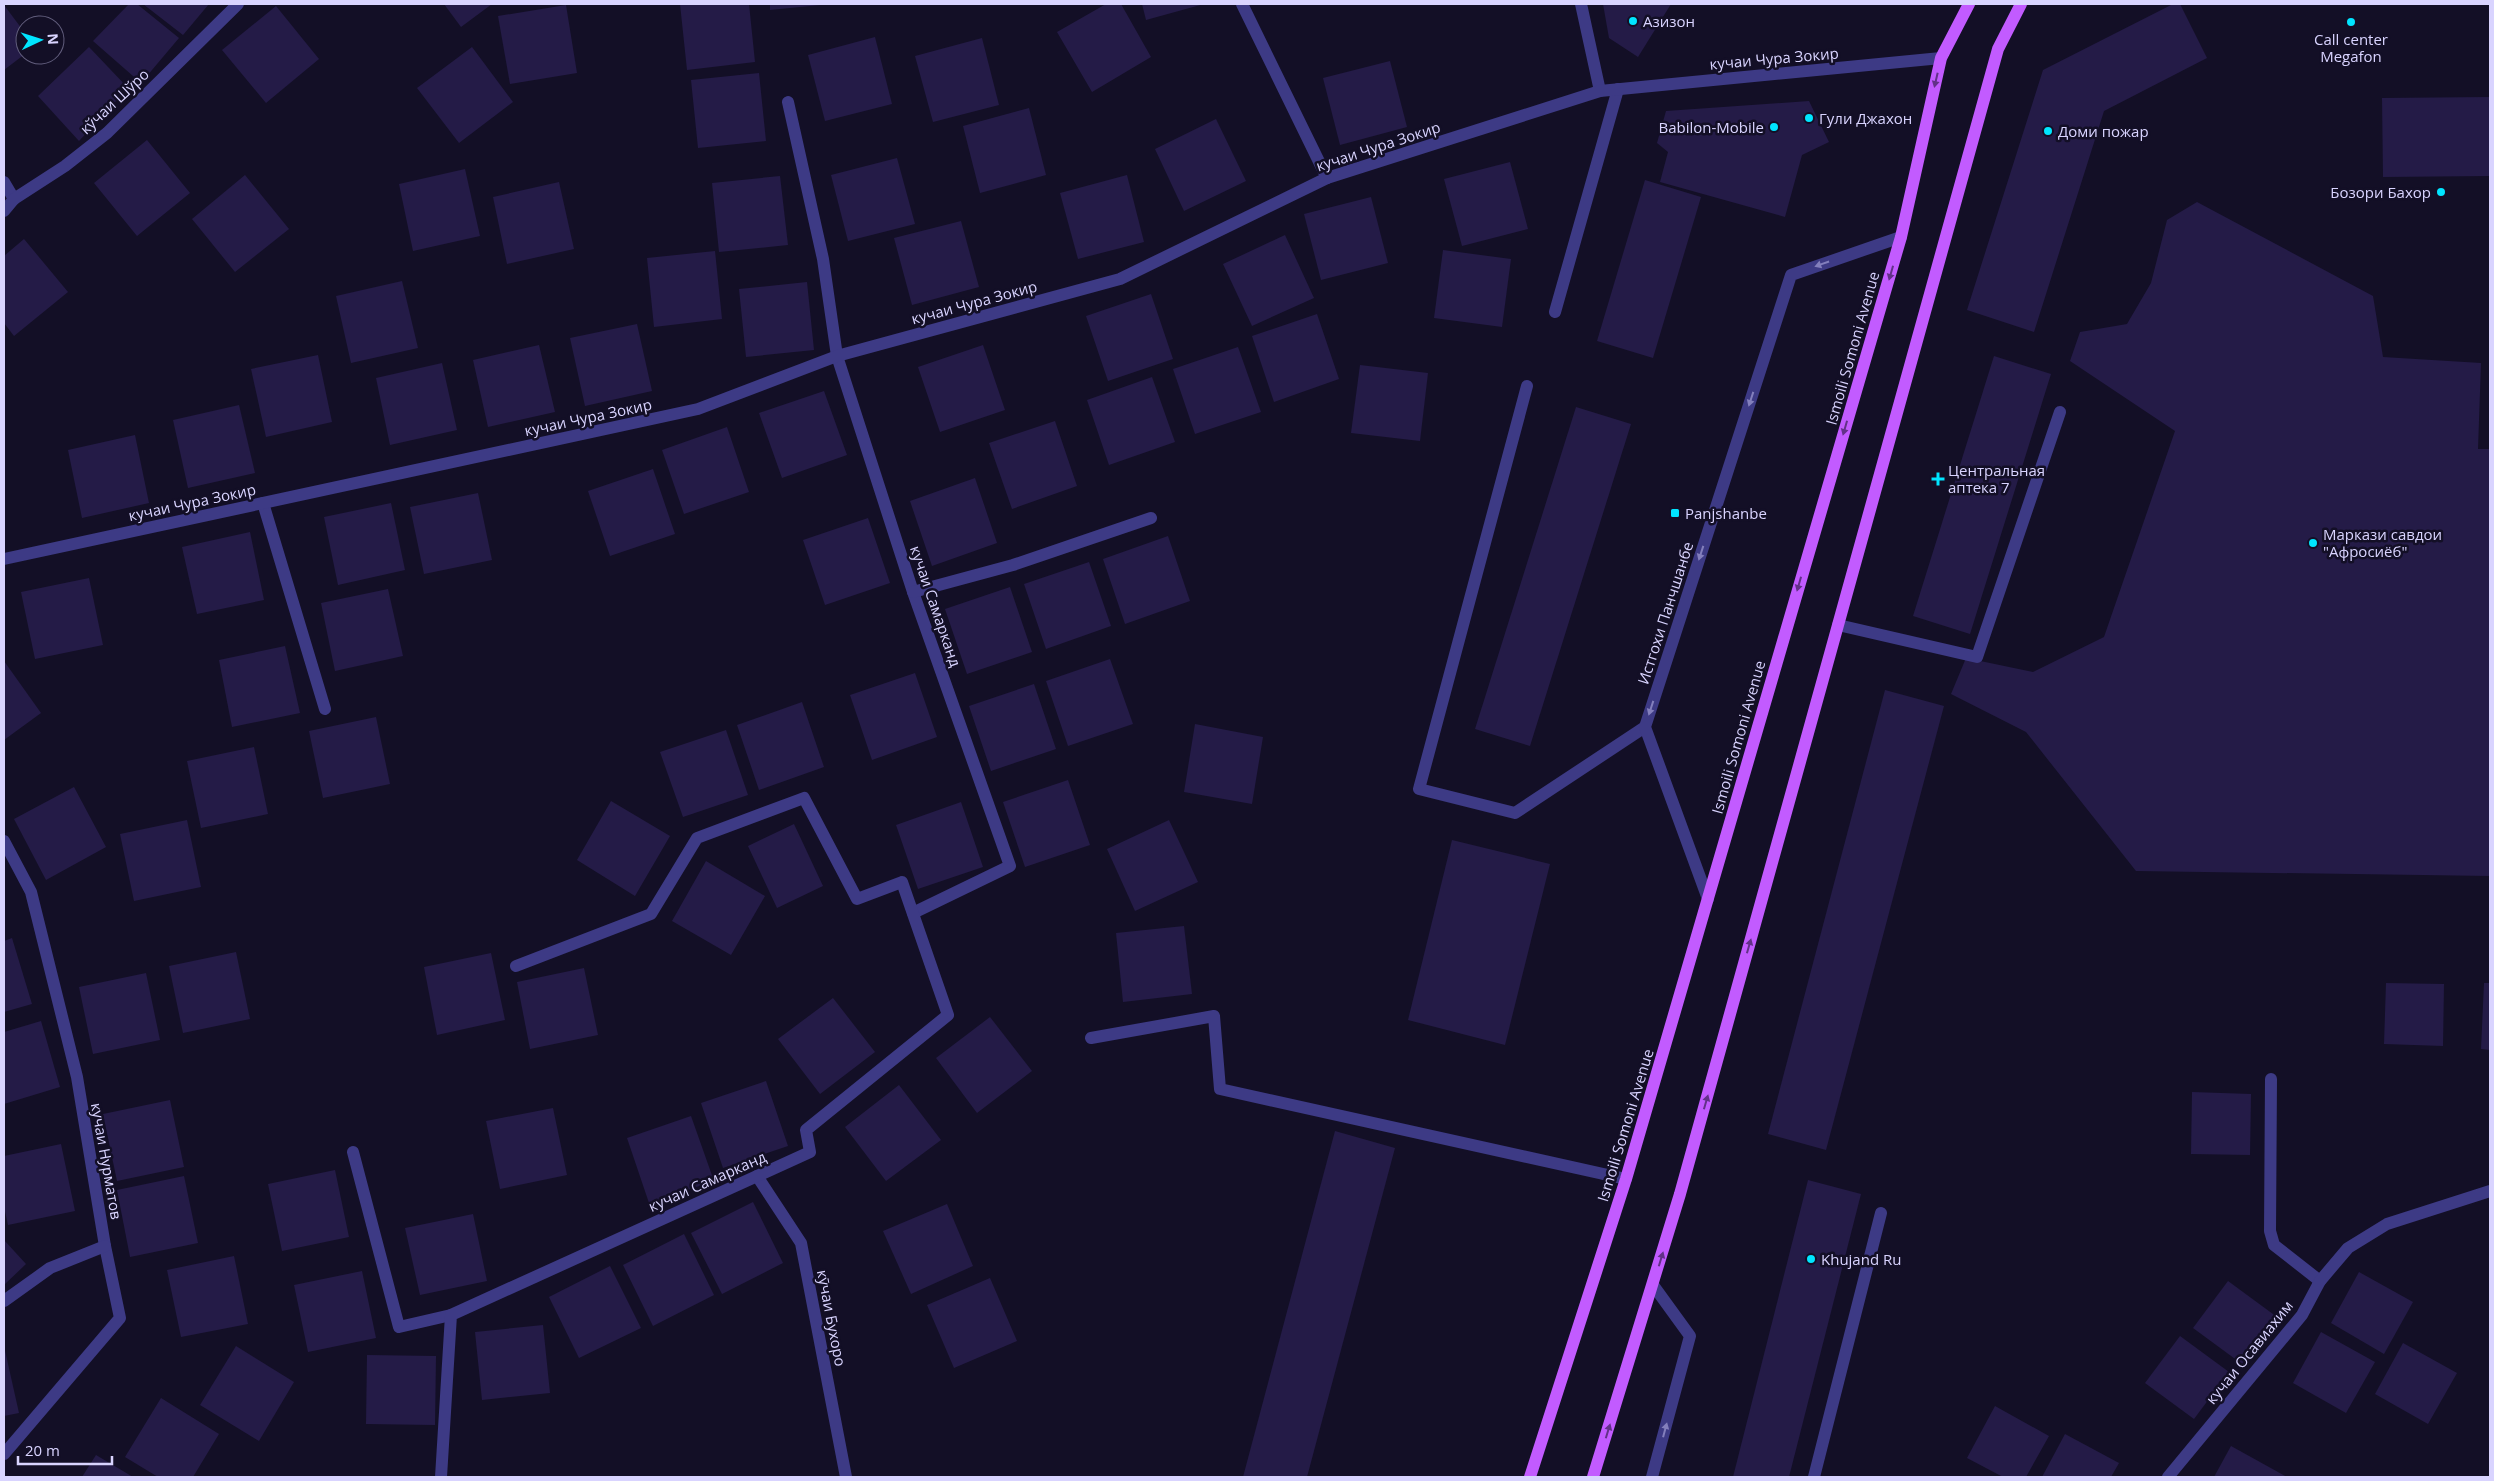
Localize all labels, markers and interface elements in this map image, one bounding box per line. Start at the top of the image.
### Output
place label: Азизон [1643,11,1695,31]
north arrow [15,15,65,65]
marker: Азизон [1627,15,1639,27]
marker: Call center Megafon [2345,16,2357,28]
place label: Call center Megafon [2314,29,2388,66]
text: N [44,33,63,45]
street label: кучаи Чура Зокир [1709,42,1839,74]
street label: кўчаи Шўро [75,64,153,138]
one-way arrow [1932,73,1940,88]
place label: Гули Джахон [1819,108,1912,128]
marker: Гули Джахон [1803,112,1815,124]
street label: кучаи Чура Зокир [1313,116,1443,176]
place label: Babilon-Mobile [1658,117,1764,137]
marker: Babilon-Mobile [1768,121,1780,133]
place label: Доми пожар [2058,121,2149,141]
marker: Доми пожар [2042,125,2054,137]
place label: Бозори Бахор [2330,182,2431,202]
marker: Бозори Бахор [2435,186,2447,198]
one-way arrow [1814,261,1829,269]
one-way arrow [1886,265,1894,280]
street label: Ismoili Somoni Avenue [1821,269,1883,427]
street label: кучаи Чура Зокир [909,276,1039,328]
one-way arrow [1747,391,1754,406]
street label: кучаи Чура Зокир [522,394,654,440]
one-way arrow [1840,421,1848,436]
place label: Центральная аптека 7 [1948,460,2045,497]
marker: Центральная аптека 7 [1932,473,1944,485]
street label: кучаи Чура Зокир [126,479,258,525]
place label: Panjshanbe [1685,503,1767,523]
marker: Panjshanbe [1669,507,1681,519]
place label: Маркази савдои "Афросиёб" [2323,524,2442,561]
marker: Маркази савдои "Афросиёб" [2307,537,2319,549]
street label: Истгохи Панчшанбе [1632,539,1698,687]
street label: кучаи Самарканд [906,543,966,669]
one-way arrow [1697,546,1704,561]
one-way arrow [1795,577,1803,592]
street label: Ismoili Somoni Avenue [1707,658,1769,816]
one-way arrow [1647,701,1655,716]
one-way arrow [1745,938,1753,953]
street label: Ismoili Somoni Avenue [1592,1046,1658,1204]
one-way arrow [1702,1095,1710,1110]
street label: кучаи Нурматов [87,1101,127,1221]
street label: кучаи Самарканд [645,1146,769,1216]
place label: Khujand Ru [1821,1249,1901,1269]
one-way arrow [1657,1251,1665,1266]
marker: Khujand Ru [1805,1253,1817,1265]
street label: кӯчаи Бухоро [813,1268,851,1368]
street label: кучаи Осавиахим [2201,1296,2297,1408]
one-way arrow [1604,1423,1612,1438]
one-way arrow [1661,1423,1669,1438]
scale bar [18,1434,111,1466]
text: 20 m [25,1440,60,1460]

